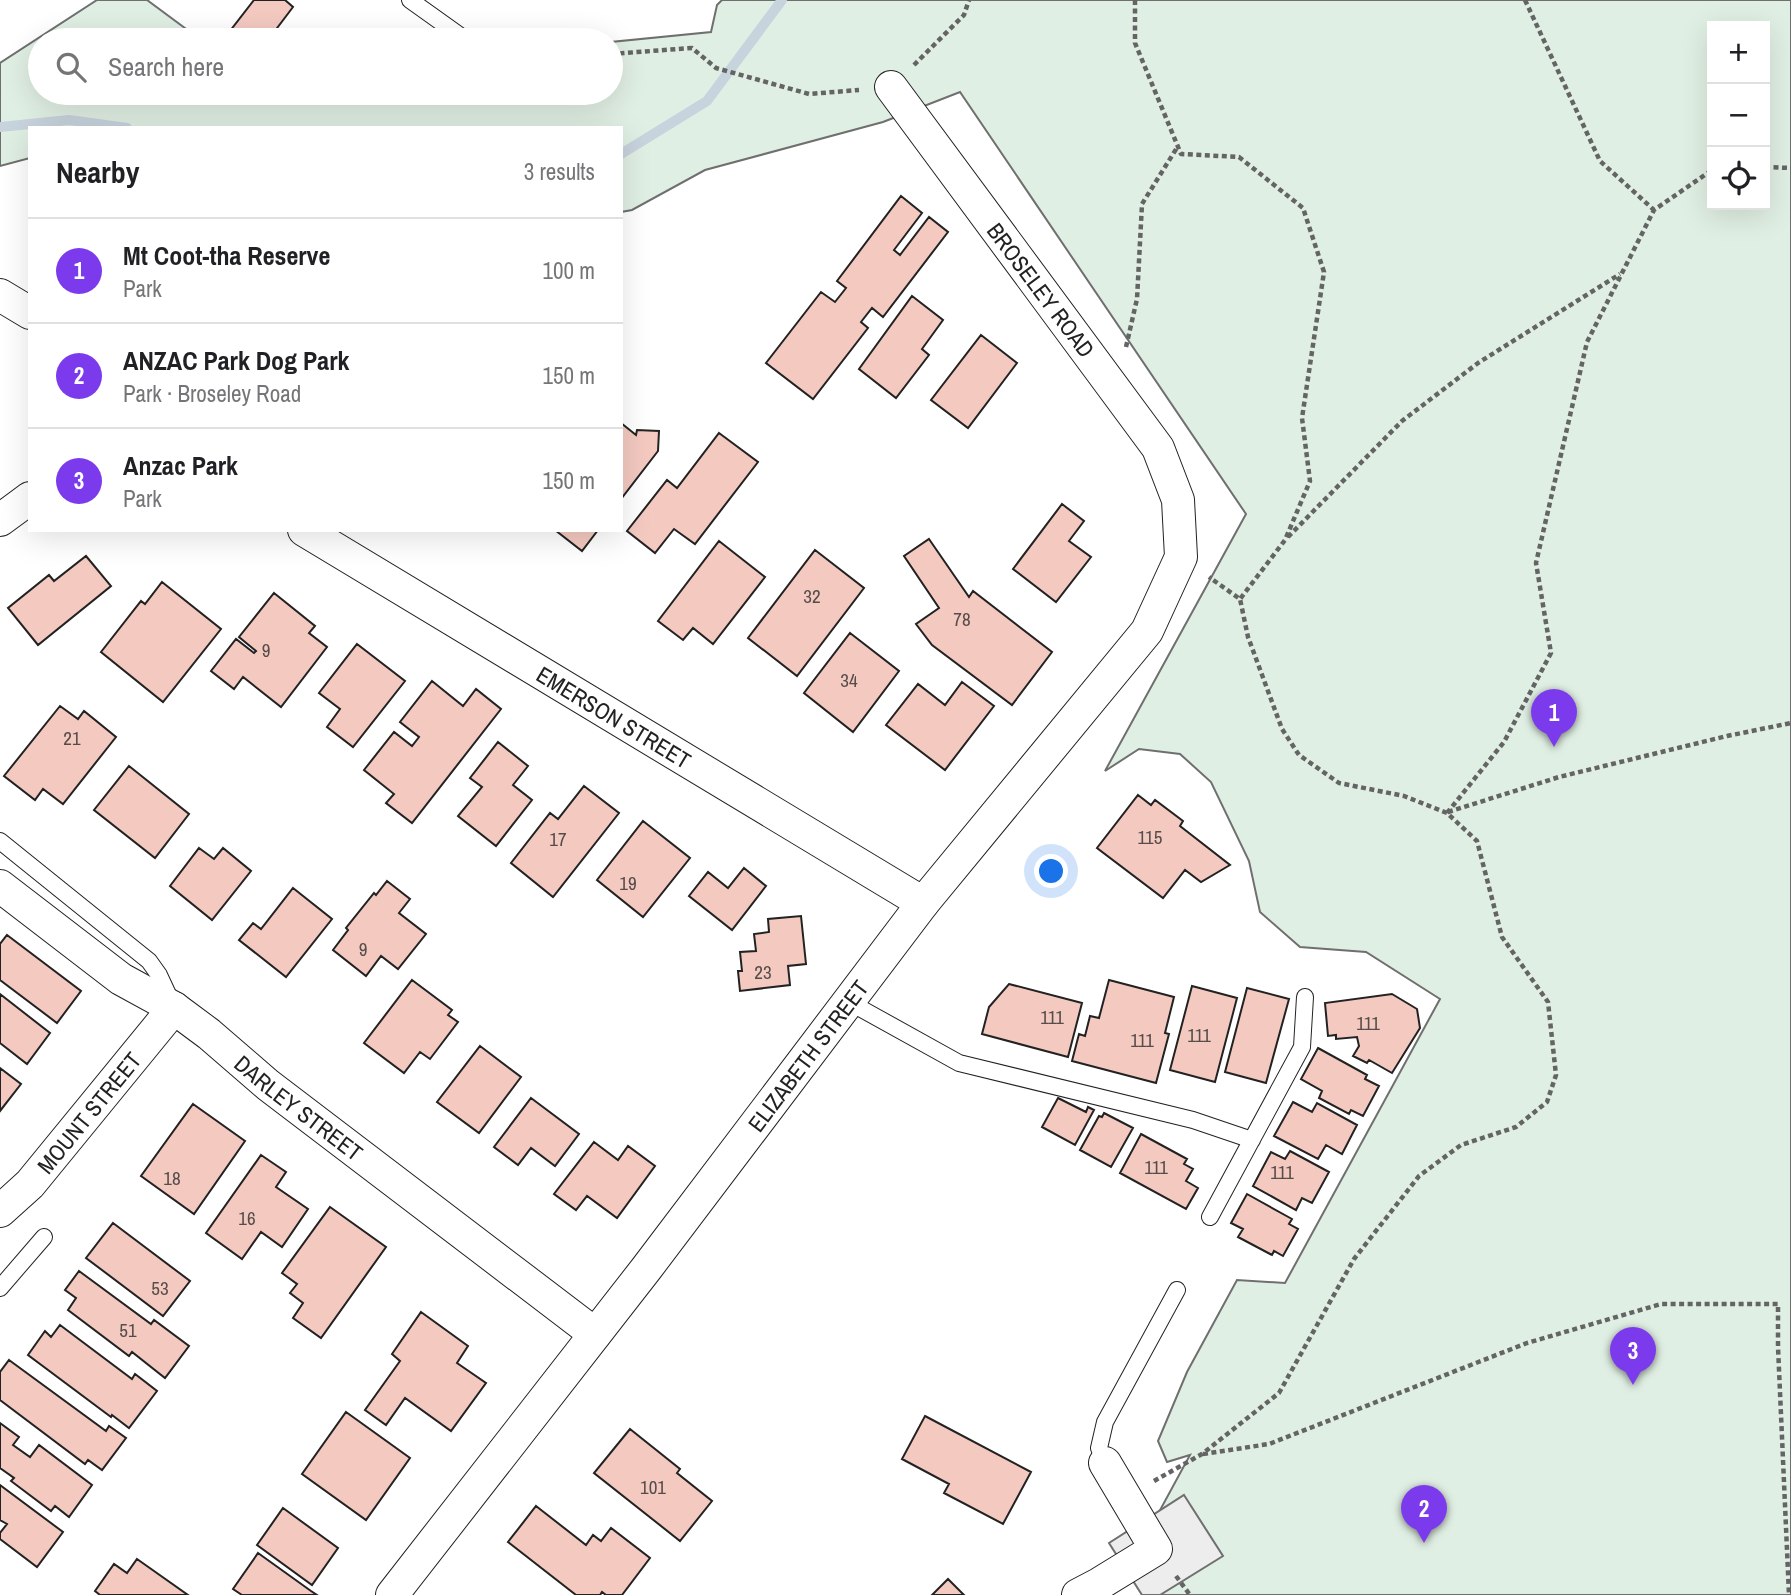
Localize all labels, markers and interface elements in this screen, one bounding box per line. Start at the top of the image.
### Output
map controls [1707,21,1770,210]
button: + [1707,21,1770,84]
search box [28,28,623,105]
icon: search [52,48,90,86]
text: Search here [108,49,224,84]
button: − [1707,84,1770,147]
button: locate [1707,147,1770,210]
text: Nearby [56,152,139,192]
text: 3 results [524,156,595,187]
street label: BROSELEY ROAD [980,216,1102,364]
text: Mt Coot-tha Reserve [123,238,330,273]
text: 1 [74,255,84,286]
text: 100 m [543,255,595,286]
text: Park [123,273,162,304]
text: ANZAC Park Dog Park [123,343,349,378]
text: 2 [74,360,84,391]
text: 150 m [543,360,595,391]
text: Park · Broseley Road [123,378,301,409]
text: Anzac Park [123,448,238,483]
text: 3 [74,465,84,496]
text: 150 m [543,465,595,496]
text: Park [123,483,162,514]
house number: 32 [803,583,821,609]
house number: 78 [953,606,971,632]
house number: 9 [262,637,270,663]
street label: EMERSON STREET [531,658,697,776]
house number: 34 [840,667,858,693]
pin: 1 [1531,689,1577,747]
house number: 21 [63,725,81,751]
house number: 115 [1138,824,1163,850]
house number: 17 [549,826,567,852]
your location [1034,854,1068,888]
house number: 19 [619,870,637,896]
house number: 9 [359,936,367,962]
house number: 23 [754,959,772,985]
street label: ELIZABETH STREET [740,973,875,1138]
house number: 111 [1040,1004,1064,1030]
house number: 111 [1356,1010,1380,1036]
house number: 111 [1187,1022,1211,1048]
house number: 111 [1130,1027,1154,1053]
street label: MOUNT STREET [30,1045,148,1180]
street label: DARLEY STREET [228,1048,370,1168]
house number: 111 [1144,1154,1168,1180]
house number: 111 [1270,1159,1294,1185]
house number: 18 [163,1165,181,1191]
house number: 16 [238,1205,256,1231]
house number: 53 [151,1275,169,1301]
house number: 51 [119,1317,137,1343]
pin: 3 [1610,1327,1656,1385]
house number: 101 [640,1474,666,1500]
pin: 2 [1401,1485,1447,1543]

